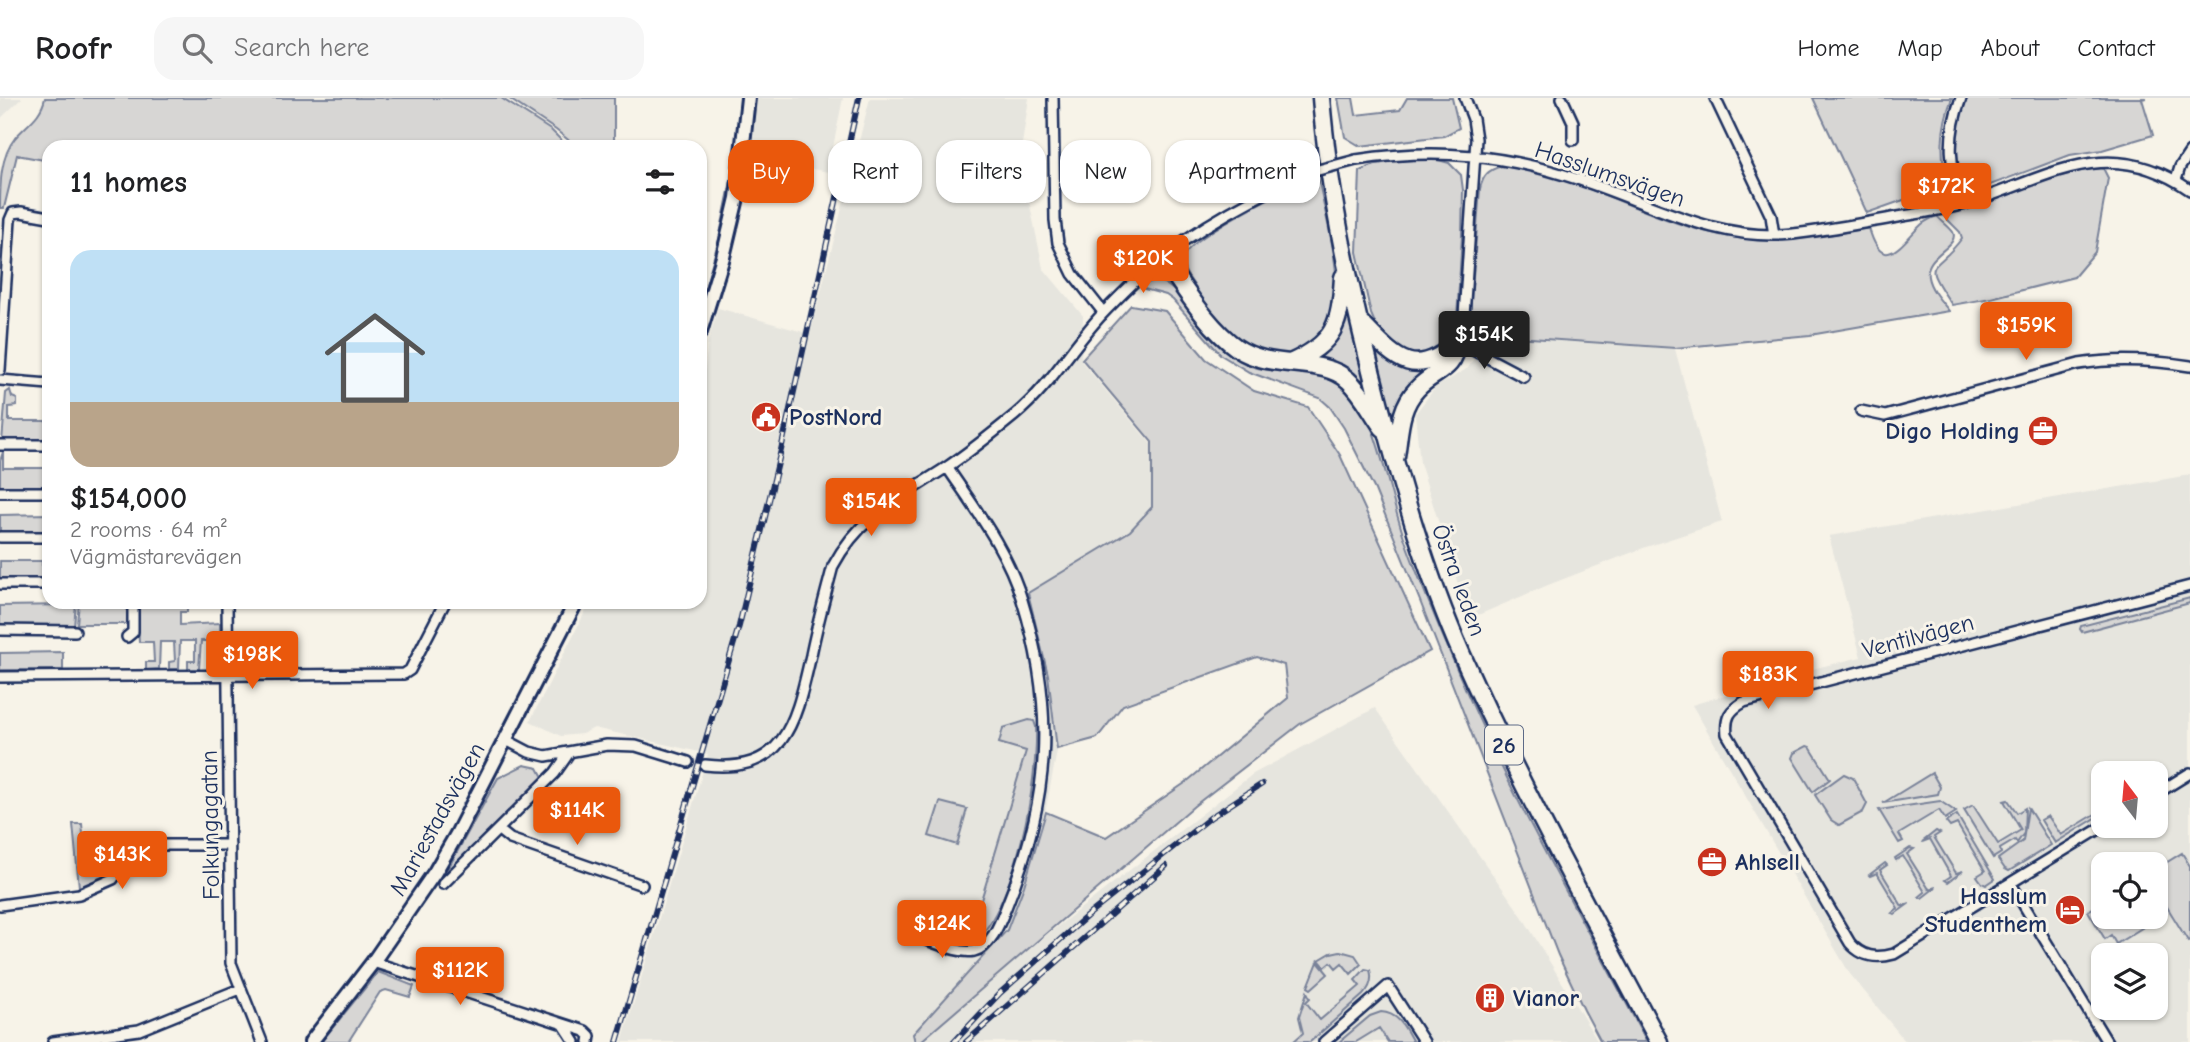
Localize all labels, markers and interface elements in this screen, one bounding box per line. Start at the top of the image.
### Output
search box [154,17,644,80]
text: Roofr [35,29,112,67]
icon: search [178,29,216,67]
text: Search here [234,33,369,63]
text: Home [1798,34,1859,62]
text: Map [1897,34,1943,62]
text: About [1981,34,2039,62]
text: Contact [2077,34,2155,62]
street label: Hasslumsvägen [1531,135,1689,213]
chip: Buy [728,140,814,203]
chip: Rent [828,140,922,203]
chip: Filters [936,140,1046,203]
chip: New [1060,140,1151,203]
chip: Apartment [1165,140,1320,203]
icon: filters [641,163,679,201]
pin: $172K [1897,164,1995,223]
text: 11 homes [70,165,187,200]
text: $172K [1917,172,1975,199]
pin: $120K [1094,236,1192,295]
text: $120K [1113,244,1173,271]
icon: home [312,295,438,421]
pin: $159K [1977,302,2075,362]
text: $159K [1996,311,2056,338]
pin: $154K [1435,312,1533,371]
text: $154K [1455,320,1513,347]
public building icon: PostNord [749,400,783,434]
place label: PostNord [789,403,882,431]
office icon: Digo Holding [2026,414,2060,448]
place label: Digo Holding [1885,417,2020,445]
pin: $154K [822,478,920,538]
text: $154,000 [70,481,187,516]
text: $154K [842,487,900,514]
text: 2 rooms · 64 m² [70,516,227,543]
street label: Östra leden [1426,520,1492,640]
text: Vägmästarevägen [70,543,242,570]
street label: Ventilvägen [1859,608,1977,664]
pin: $198K [203,632,301,691]
text: $198K [222,640,282,667]
pin: $183K [1719,652,1817,711]
text: $183K [1739,660,1797,687]
road number: 26 [1485,726,1523,764]
street label: Mariestadsvägen [383,738,491,900]
street label: Folkungagatan [195,750,225,900]
north arrow [2091,761,2168,838]
map controls [2091,761,2168,1020]
pin: $114K [528,788,626,847]
text: $114K [549,796,605,823]
pin: $143K [73,832,171,891]
text: $143K [93,840,151,867]
office icon: Ahlsell [1695,845,1729,879]
place label: Ahlsell [1735,848,1800,876]
button: locate [2091,852,2168,929]
place label: Hasslum Studenthem [1925,882,2047,938]
hotel icon: Hasslum Studenthem [2053,893,2087,927]
pin: $124K [893,900,991,960]
text: $124K [913,909,971,936]
button: layers [2091,943,2168,1020]
pin: $112K [411,948,509,1007]
text: $112K [432,956,488,983]
building icon: Vianor [1473,981,1507,1015]
place label: Vianor [1513,984,1579,1012]

